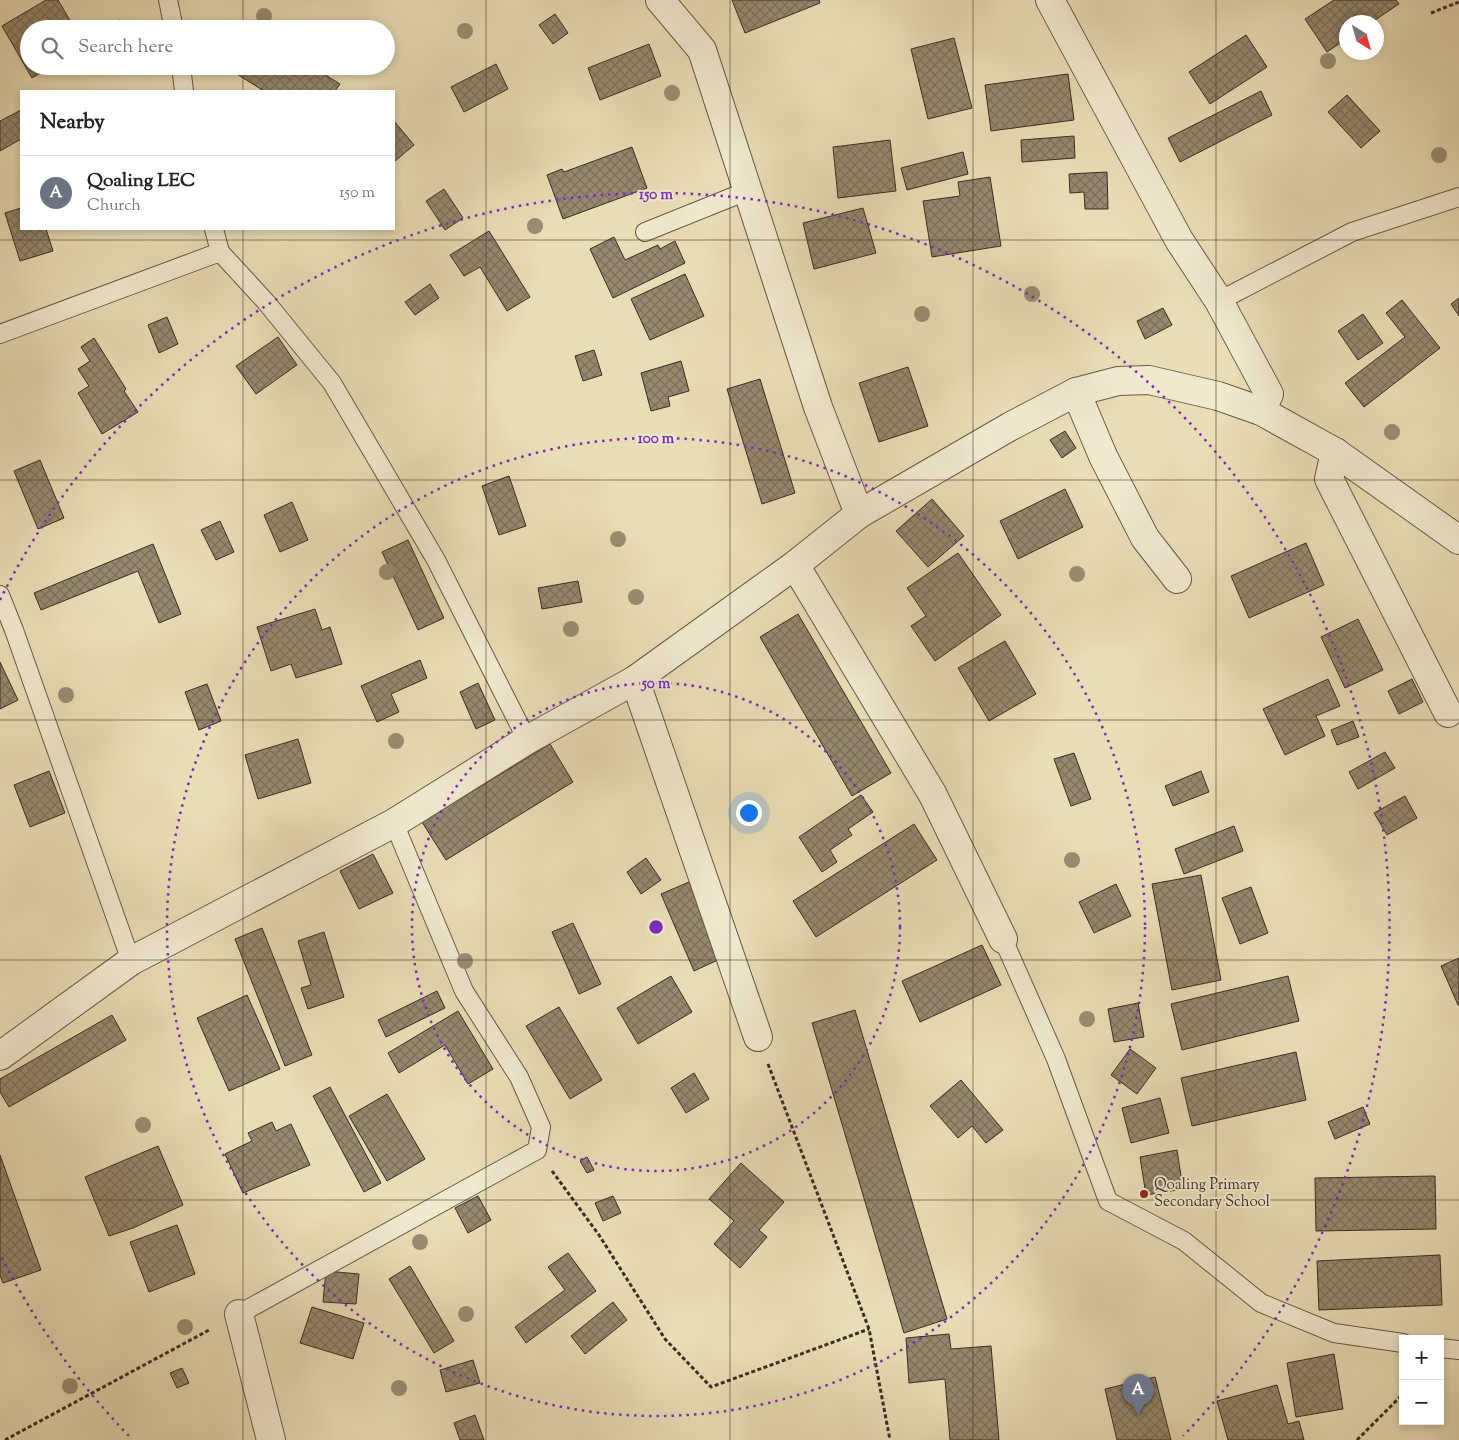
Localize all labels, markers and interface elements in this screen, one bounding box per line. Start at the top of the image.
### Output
north arrow [1339,15,1384,60]
search box [20,20,395,75]
icon: search [38,34,66,62]
text: Search here [78,34,173,61]
text: Nearby [40,108,105,138]
text: Qoaling LEC [87,168,195,195]
text: A [50,182,63,205]
text: 150 m [339,182,375,205]
text: 150 m [639,185,673,206]
text: Church [87,195,141,218]
text: 100 m [638,429,675,450]
text: 50 m [641,674,671,695]
your location [736,800,762,826]
centre of rings [647,918,665,936]
place label: Qoaling Primary Secondary School [1154,1175,1270,1213]
marker: Qoaling Primary Secondary School [1138,1188,1150,1200]
map controls [1399,1335,1444,1425]
button: + [1399,1335,1444,1380]
pin: A [1122,1374,1154,1415]
button: − [1399,1380,1444,1425]

